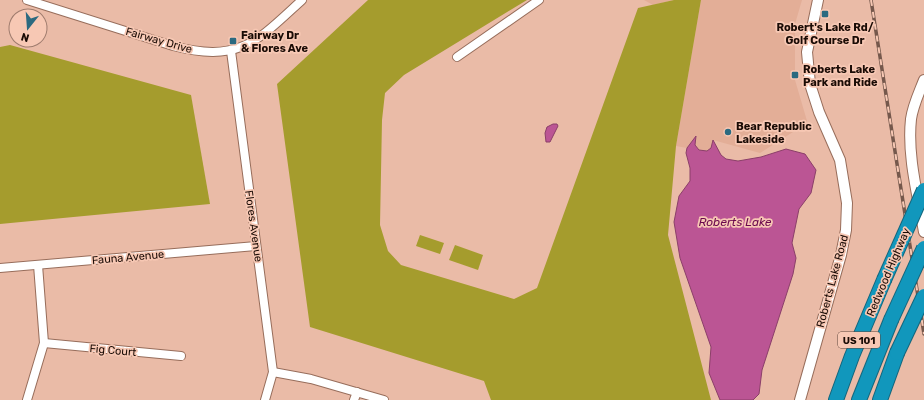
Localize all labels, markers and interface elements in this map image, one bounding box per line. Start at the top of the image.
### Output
north arrow [8,8,48,48]
marker: Robert's Lake Rd/ Golf Course Dr [820,9,830,19]
place label: Robert's Lake Rd/ Golf Course Dr [776,21,874,47]
street label: Fairway Drive [124,25,194,56]
place label: Fairway Dr & Flores Ave [241,29,309,55]
text: N [19,30,31,44]
marker: Fairway Dr & Flores Ave [228,36,238,46]
place label: Roberts Lake Park and Ride [803,63,878,89]
marker: Roberts Lake Park and Ride [790,70,800,80]
place label: Bear Republic Lakeside [736,120,812,146]
marker: Bear Republic Lakeside [723,127,733,137]
street label: Flores Avenue [242,189,265,263]
water label: Roberts Lake [698,215,772,229]
street label: Redwood Highway [864,226,913,318]
street label: Roberts Lake Road [814,233,851,329]
street label: Fauna Avenue [91,248,165,267]
road number: US 101 [838,332,880,348]
street label: Fig Court [89,342,138,359]

